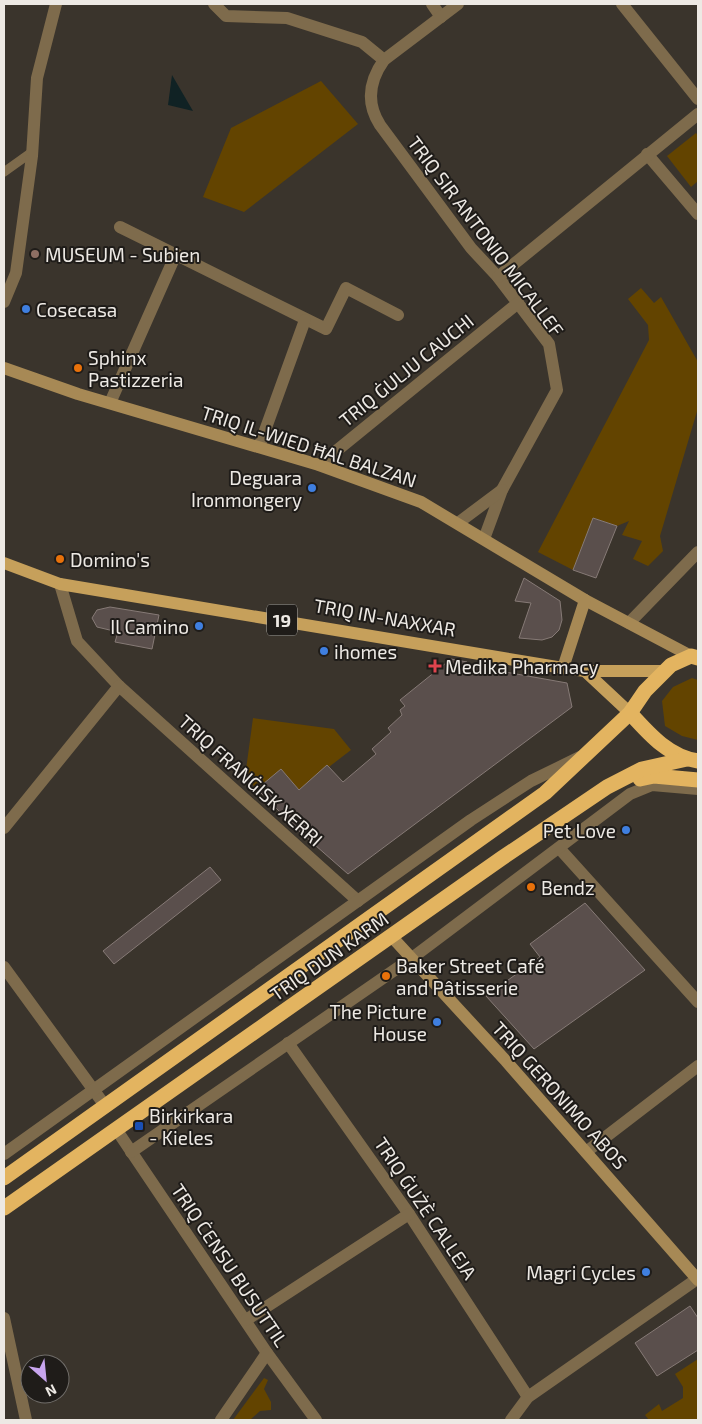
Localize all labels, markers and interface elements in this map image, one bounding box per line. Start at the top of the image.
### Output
street label: TRIQ SIR ANTONIO MICALLEF [403,131,569,341]
place label: MUSEUM - Subien [45,243,200,266]
marker: MUSEUM - Subien [29,248,41,260]
place label: Cosecasa [36,298,117,321]
marker: Cosecasa [20,303,32,315]
street label: TRIQ ĠULJU CAUCHI [334,309,478,431]
place label: Sphinx Pastizzeria [88,346,184,391]
marker: Sphinx Pastizzeria [72,362,84,374]
street label: TRIQ IL-WIED ĦAL BALZAN [198,400,420,492]
place label: Deguara Ironmongery [191,466,302,511]
marker: Deguara Ironmongery [306,482,318,494]
place label: Domino's [70,548,150,571]
marker: Domino's [54,553,66,565]
street label: TRIQ IN-NAXXAR [312,593,458,641]
road number: 19 [267,604,297,636]
place label: Il Camino [110,615,189,638]
marker: Il Camino [193,620,205,632]
place label: ihomes [334,640,397,663]
marker: ihomes [318,645,330,657]
place label: Medika Pharmacy [445,655,599,678]
marker: Medika Pharmacy [429,660,441,672]
street label: TRIQ FRANĠISK XERRI [174,709,328,851]
place label: Pet Love [543,819,616,842]
marker: Pet Love [620,824,632,836]
place label: Bendz [541,876,595,899]
marker: Bendz [525,881,537,893]
street label: TRIQ DUN KARM [265,907,393,1005]
place label: Baker Street Café and Pâtisserie [396,954,545,999]
marker: Baker Street Café and Pâtisserie [380,970,392,982]
place label: The Picture House [330,1000,427,1045]
marker: The Picture House [431,1016,443,1028]
street label: TRIQ GERONIMO ABOS [488,1017,632,1173]
place label: Birkirkara - Kieles [149,1104,233,1149]
marker: Birkirkara - Kieles [133,1120,145,1132]
street label: TRIQ ĠUŻÈ CALLEJA [370,1133,482,1283]
street label: TRIQ ĊENSU BUSUTTIL [167,1179,293,1351]
place label: Magri Cycles [526,1261,636,1284]
marker: Magri Cycles [640,1266,652,1278]
north arrow [20,1354,70,1404]
text: N [43,1381,59,1401]

